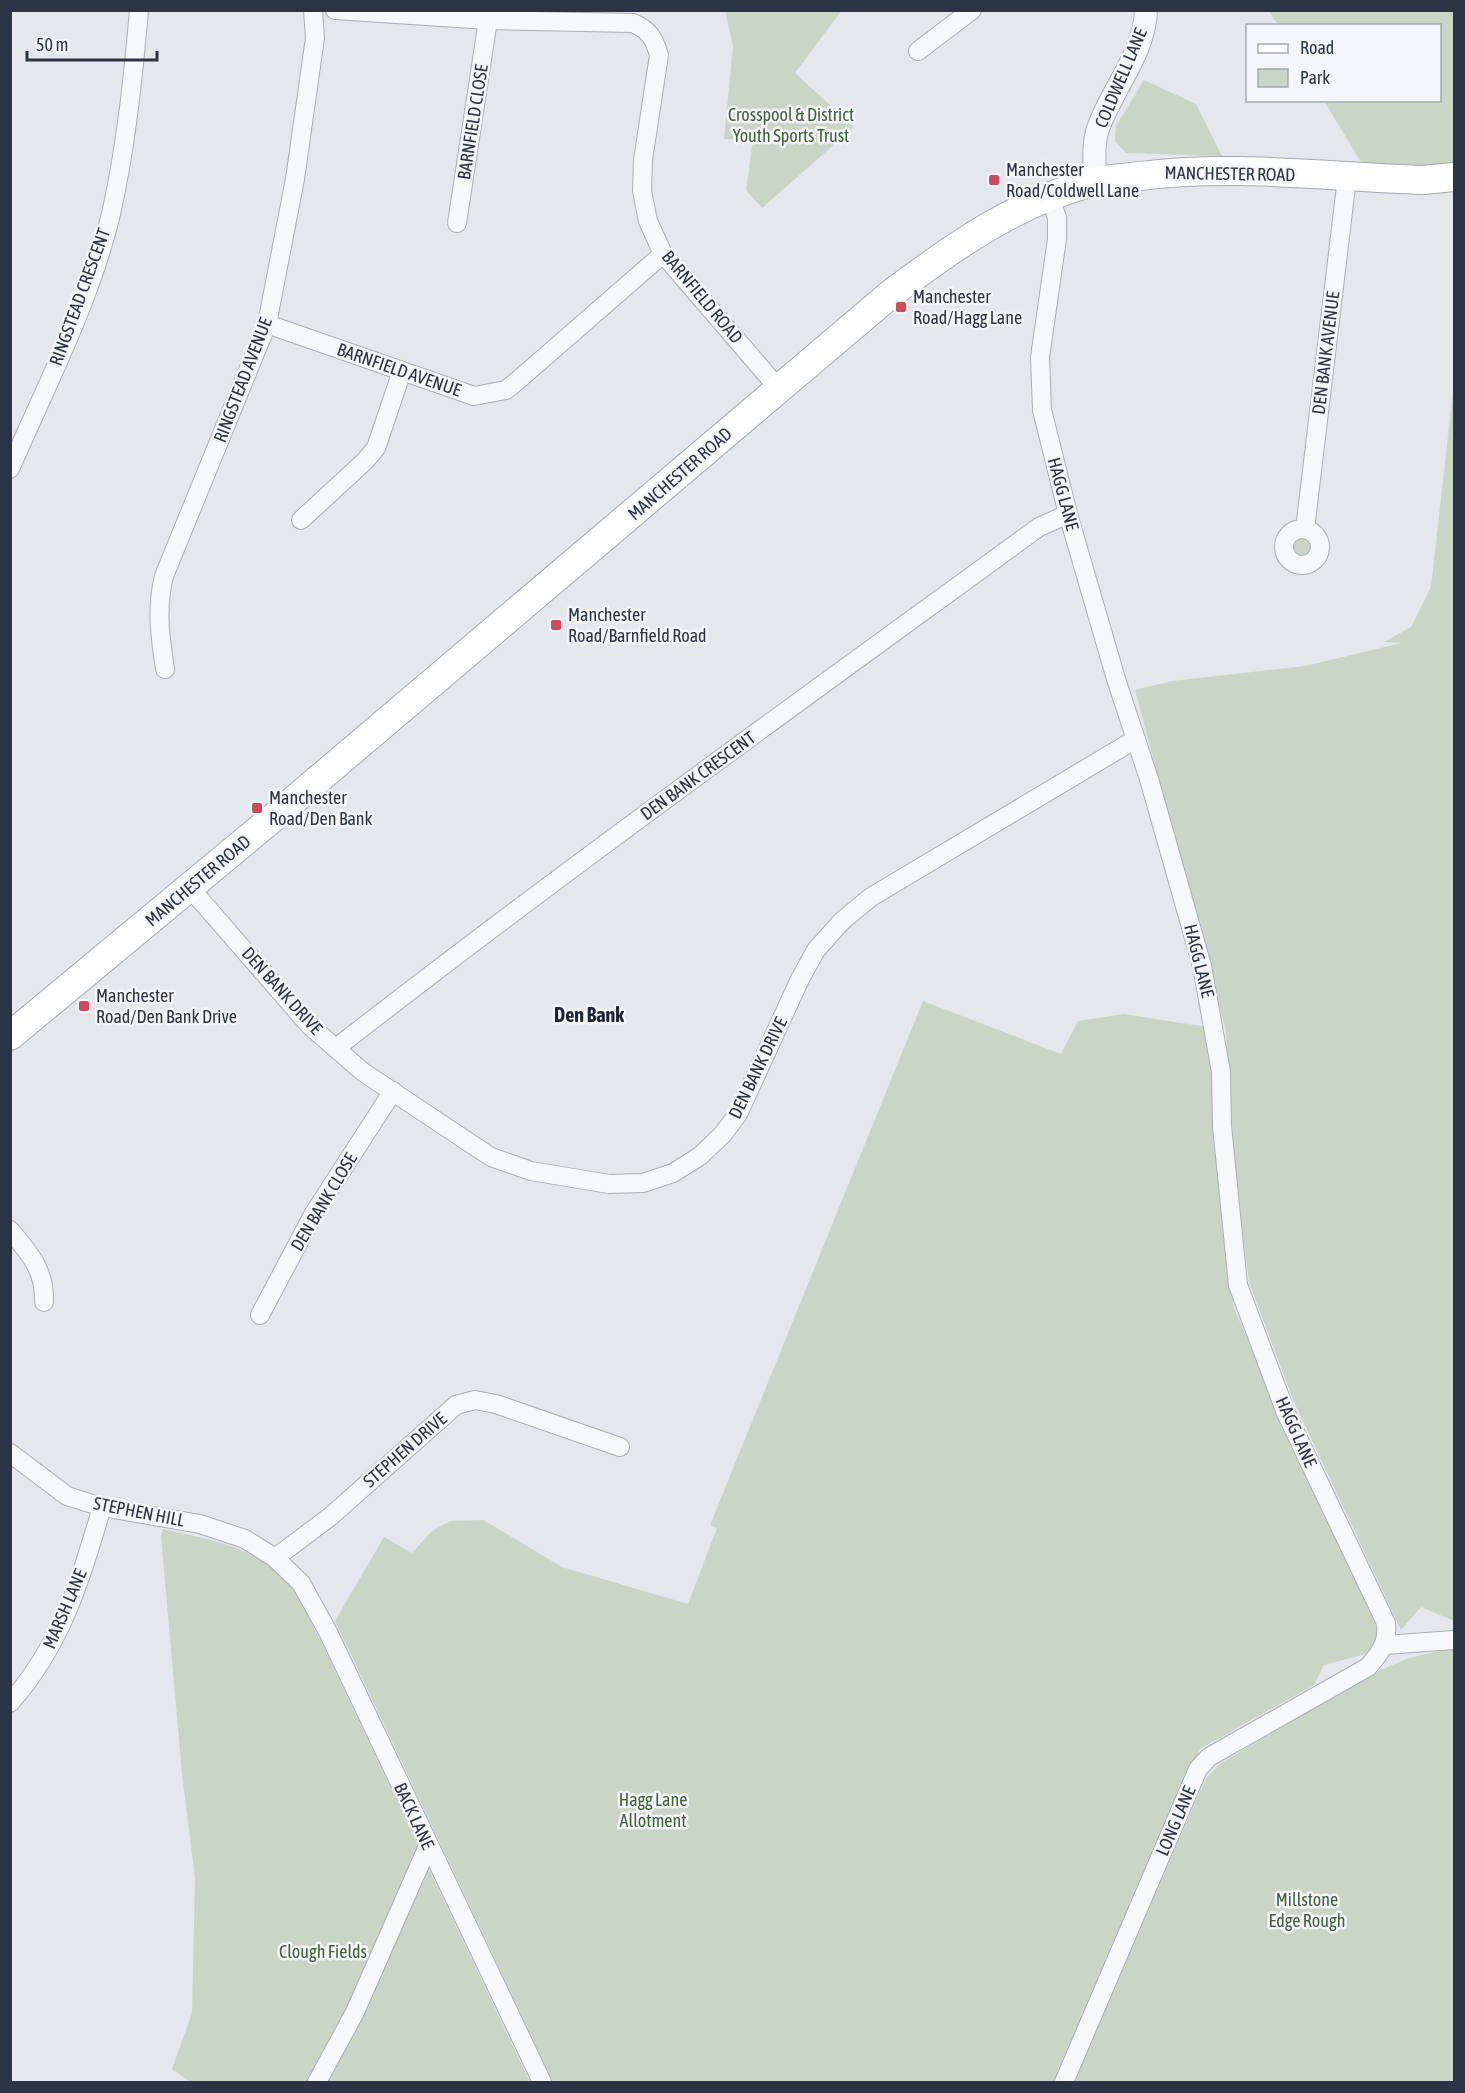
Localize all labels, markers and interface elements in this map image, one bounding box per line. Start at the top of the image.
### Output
scale bar [27,24,158,62]
street label: COLDWELL LANE [1090,24,1151,131]
legend [1246,24,1441,102]
text: 50 m [36,34,68,55]
text: Road [1300,37,1334,58]
street label: BARNFIELD CLOSE [453,62,492,181]
text: Park [1300,67,1330,88]
park label: Crosspool & District Youth Sports Trust [728,104,854,146]
place label: Manchester Road/Coldwell Lane [1006,159,1139,201]
street label: MANCHESTER ROAD [1165,162,1295,185]
marker: Manchester Road/Coldwell Lane [987,173,1001,187]
street label: RINGSTEAD CRESCENT [45,225,114,368]
street label: BARNFIELD ROAD [658,246,747,347]
place label: Manchester Road/Hagg Lane [913,286,1022,328]
street label: DEN BANK AVENUE [1308,290,1344,416]
marker: Manchester Road/Hagg Lane [894,300,908,314]
street label: RINGSTEAD AVENUE [209,314,276,445]
street label: BARNFIELD AVENUE [334,338,464,401]
street label: MANCHESTER ROAD [624,423,736,524]
street label: HAGG LANE [1044,455,1083,533]
place label: Manchester Road/Barnfield Road [568,604,707,646]
marker: Manchester Road/Barnfield Road [549,618,563,632]
street label: DEN BANK CRESCENT [636,727,759,824]
place label: Manchester Road/Den Bank [269,787,373,829]
marker: Manchester Road/Den Bank [250,801,264,815]
street label: MANCHESTER ROAD [141,831,254,931]
street label: HAGG LANE [1180,922,1219,1000]
street label: DEN BANK DRIVE [238,943,327,1039]
place label: Manchester Road/Den Bank Drive [96,985,237,1027]
marker: Manchester Road/Den Bank Drive [77,999,91,1013]
district label: Den Bank [554,1003,624,1026]
street label: DEN BANK DRIVE [724,1013,791,1122]
street label: DEN BANK CLOSE [286,1149,361,1255]
street label: HAGG LANE [1272,1393,1321,1471]
street label: STEPHEN DRIVE [359,1408,451,1491]
street label: STEPHEN HILL [92,1492,186,1531]
street label: MARSH LANE [38,1566,91,1652]
street label: BACK LANE [390,1779,439,1853]
street label: LONG LANE [1151,1782,1200,1859]
park label: Hagg Lane Allotment [619,1789,687,1831]
park label: Millstone Edge Rough [1269,1889,1345,1931]
park label: Clough Fields [279,1941,367,1962]

